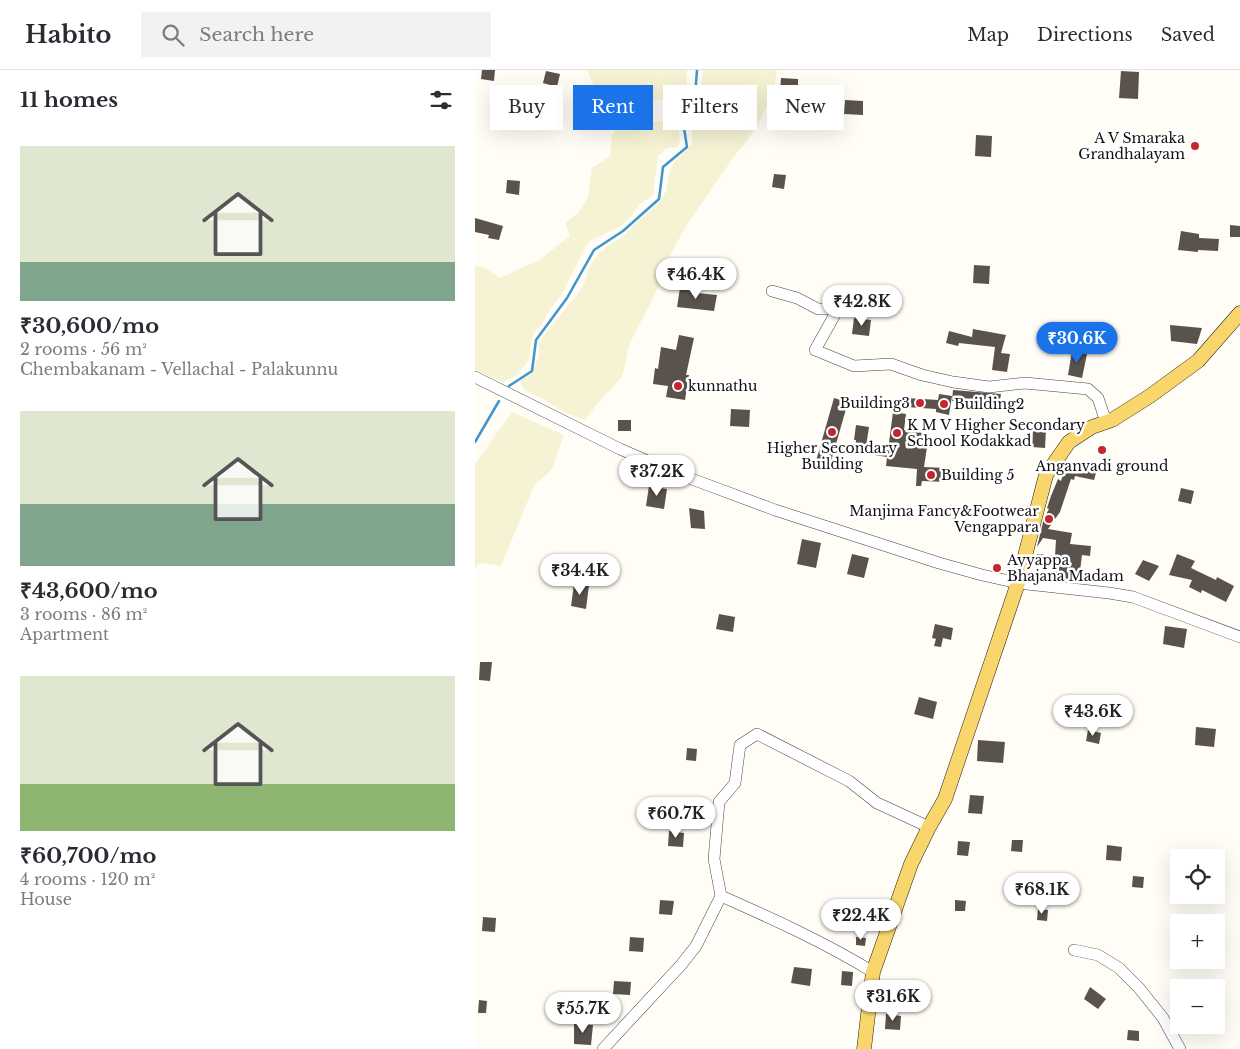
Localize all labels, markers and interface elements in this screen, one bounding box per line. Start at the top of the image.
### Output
search box [141,12,491,57]
text: Habito [25,20,111,49]
icon: search [159,21,187,49]
text: Search here [199,23,314,46]
text: Map [967,24,1009,46]
text: Directions [1037,24,1133,46]
text: Saved [1161,24,1215,46]
chip: Buy [490,85,563,130]
chip: Rent [573,85,653,130]
chip: Filters [663,85,757,130]
chip: New [767,85,844,130]
icon: filters [427,86,455,114]
text: 11 homes [20,87,118,113]
place label: A V Smaraka Grandhalayam [1078,129,1185,163]
marker: A V Smaraka Grandhalayam [1189,140,1201,152]
icon: home [193,179,283,269]
pin: ₹46.4K [655,258,737,300]
text: ₹46.4K [667,264,725,284]
pin: ₹42.8K [821,284,903,327]
text: ₹42.8K [833,291,891,311]
text: ₹30,600/mo [20,313,159,339]
pin: ₹30.6K [1036,322,1118,364]
text: ₹30.6K [1048,328,1107,348]
text: 2 rooms · 56 m² [20,339,147,359]
text: Chembakanam - Vellachal - Palakunnu [20,359,338,379]
place label: kunnathu [688,377,758,395]
marker: kunnathu [672,380,684,392]
place label: Building3 [840,394,910,412]
place label: Building2 [954,395,1024,413]
marker: Building3 [914,397,926,409]
marker: Building2 [938,398,950,410]
place label: K M V Higher Secondary School Kodakkad [907,416,1085,450]
marker: Higher Secondary Building [826,426,838,438]
marker: K M V Higher Secondary School Kodakkad [891,427,903,439]
place label: Higher Secondary Building [767,439,897,473]
icon: home [193,444,283,534]
marker: Anganvadi ground [1096,444,1108,456]
pin: ₹37.2K [616,454,698,497]
place label: Anganvadi ground [1035,457,1169,475]
text: ₹37.2K [630,461,684,481]
place label: Building 5 [941,466,1014,484]
marker: Building 5 [925,469,937,481]
place label: Manjima Fancy&Footwear Vengappara [849,502,1039,536]
marker: Manjima Fancy&Footwear Vengappara [1043,513,1055,525]
place label: Ayyappa Bhajana Madam [1006,551,1124,585]
pin: ₹34.4K [539,554,621,596]
text: ₹34.4K [551,560,609,580]
marker: Ayyappa Bhajana Madam [991,562,1003,574]
text: ₹43,600/mo [20,578,158,604]
text: 3 rooms · 86 m² [20,604,147,624]
text: Apartment [20,624,109,644]
pin: ₹43.6K [1052,694,1134,737]
text: ₹43.6K [1064,701,1122,721]
icon: home [193,709,283,799]
pin: ₹60.7K [635,796,717,839]
text: ₹60.7K [647,803,705,823]
text: ₹60,700/mo [20,843,156,869]
map controls [1170,849,1225,1034]
button: locate [1170,849,1225,904]
text: 4 rooms · 120 m² [20,869,155,889]
pin: ₹68.1K [1001,872,1083,915]
text: ₹68.1K [1015,879,1069,899]
text: House [20,889,72,909]
pin: ₹22.4K [820,898,902,941]
text: ₹22.4K [832,905,890,925]
button: + [1170,914,1225,969]
button: − [1170,979,1225,1034]
pin: ₹31.6K [852,980,934,1022]
text: ₹31.6K [866,986,920,1006]
pin: ₹55.7K [542,992,624,1034]
text: ₹55.7K [556,998,610,1018]

